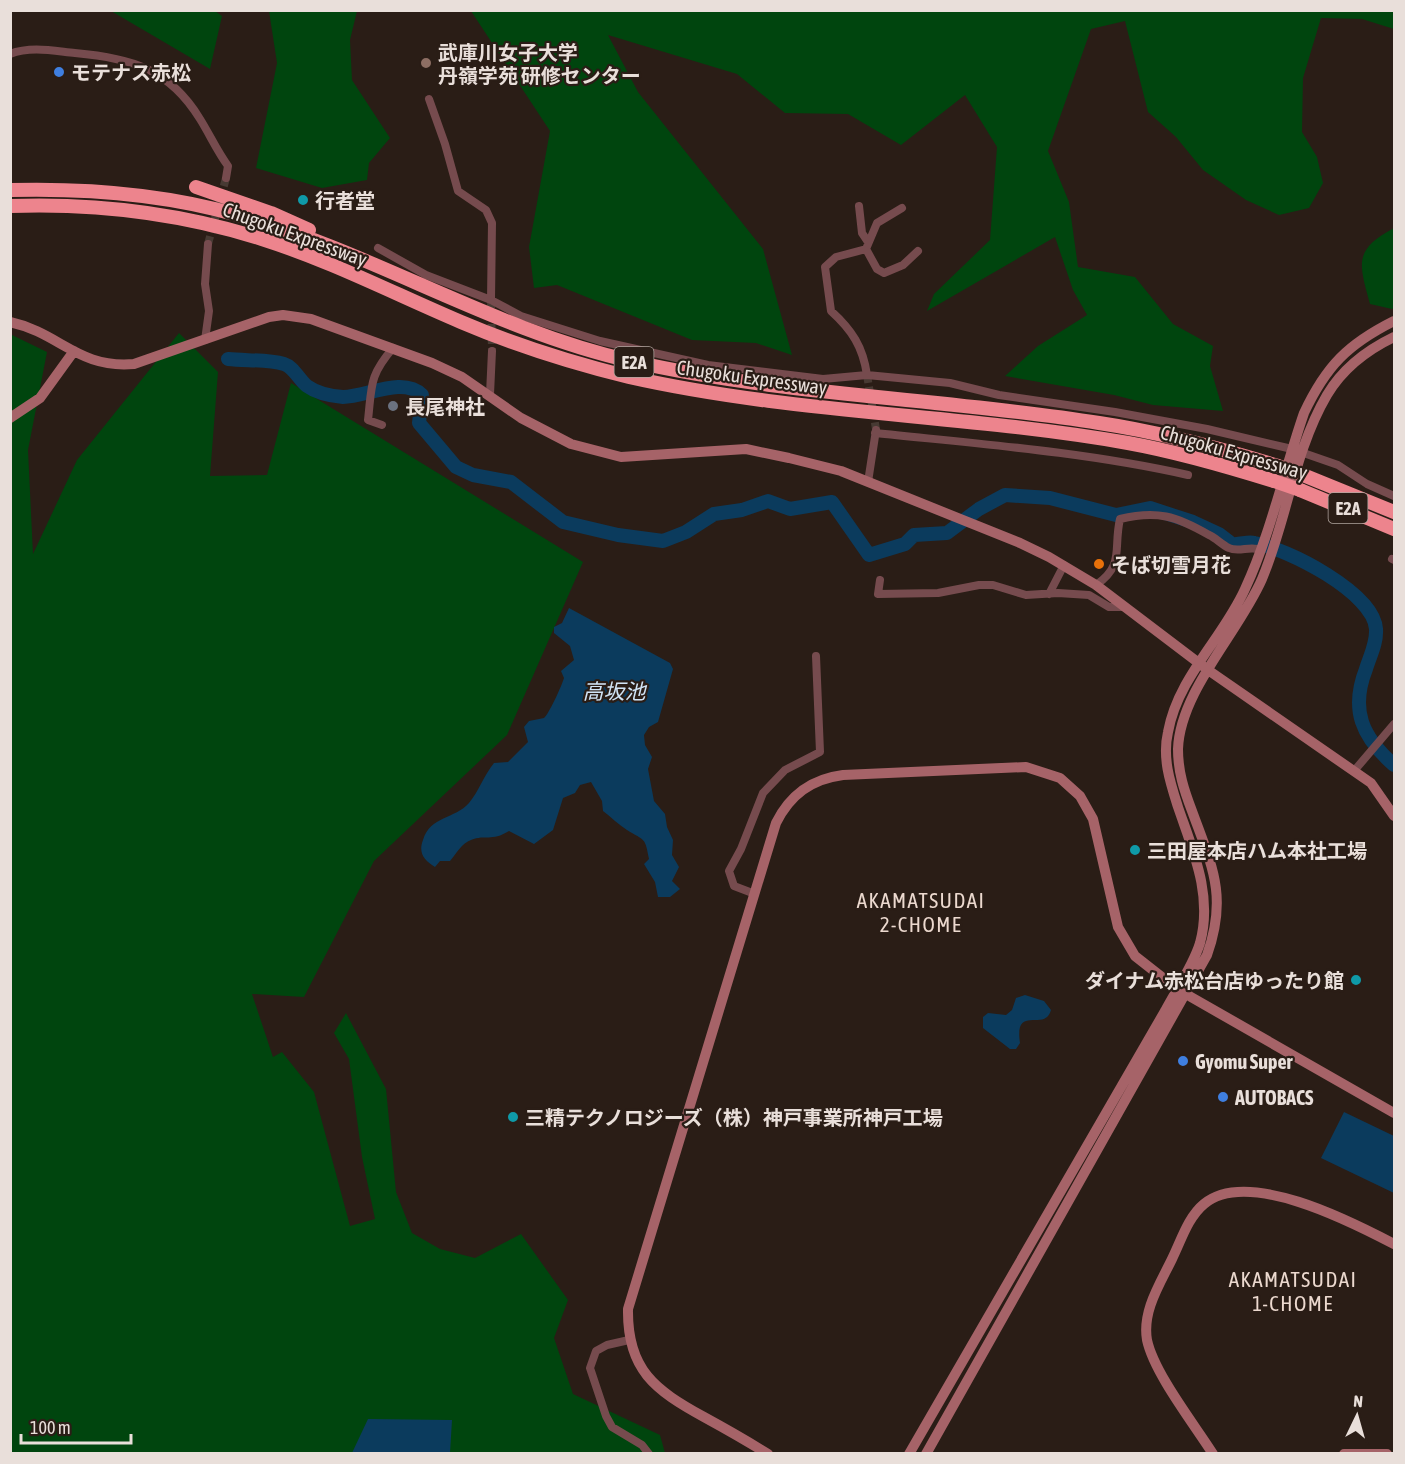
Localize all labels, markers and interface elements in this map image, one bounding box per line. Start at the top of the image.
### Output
place label: 武庫川女子大学 丹嶺学苑 研修センター [438,41,641,87]
marker: 武庫川女子大学 丹嶺学苑 研修センター [419,56,433,70]
place label: モテナス赤松 [71,61,191,84]
marker: モテナス赤松 [52,65,66,79]
place label: 行者堂 [315,189,375,212]
marker: 行者堂 [296,193,310,207]
street label: Chugoku Expressway [220,197,370,271]
road number: E2A [614,347,654,377]
street label: Chugoku Expressway [675,355,829,399]
place label: 長尾神社 [405,395,485,418]
marker: 長尾神社 [386,399,400,413]
street label: Chugoku Expressway [1158,420,1310,484]
road number: E2A [1328,493,1368,523]
place label: そば切雪月花 [1111,553,1231,576]
marker: そば切雪月花 [1092,557,1106,571]
water label: 高坂池 [583,679,647,703]
place label: 三田屋本店ハム本社工場 [1147,839,1367,862]
marker: 三田屋本店ハム本社工場 [1128,843,1142,857]
district label: AKAMATSUDAI 2-CHOME [857,888,985,936]
place label: ダイナム赤松台店ゆったり館 [1085,969,1344,992]
marker: ダイナム赤松台店ゆったり館 [1349,973,1363,987]
place label: Gyomu Super [1195,1050,1293,1073]
marker: Gyomu Super [1176,1054,1190,1068]
place label: AUTOBACS [1234,1086,1314,1109]
marker: AUTOBACS [1216,1090,1230,1104]
place label: 三精テクノロジーズ（株）神戸事業所神戸工場 [525,1106,943,1129]
marker: 三精テクノロジーズ（株）神戸事業所神戸工場 [506,1110,520,1124]
district label: AKAMATSUDAI 1-CHOME [1229,1267,1357,1315]
north arrow [1327,1386,1387,1446]
text: N [1353,1392,1364,1410]
scale bar [21,1407,130,1445]
text: 100 m [30,1417,71,1438]

